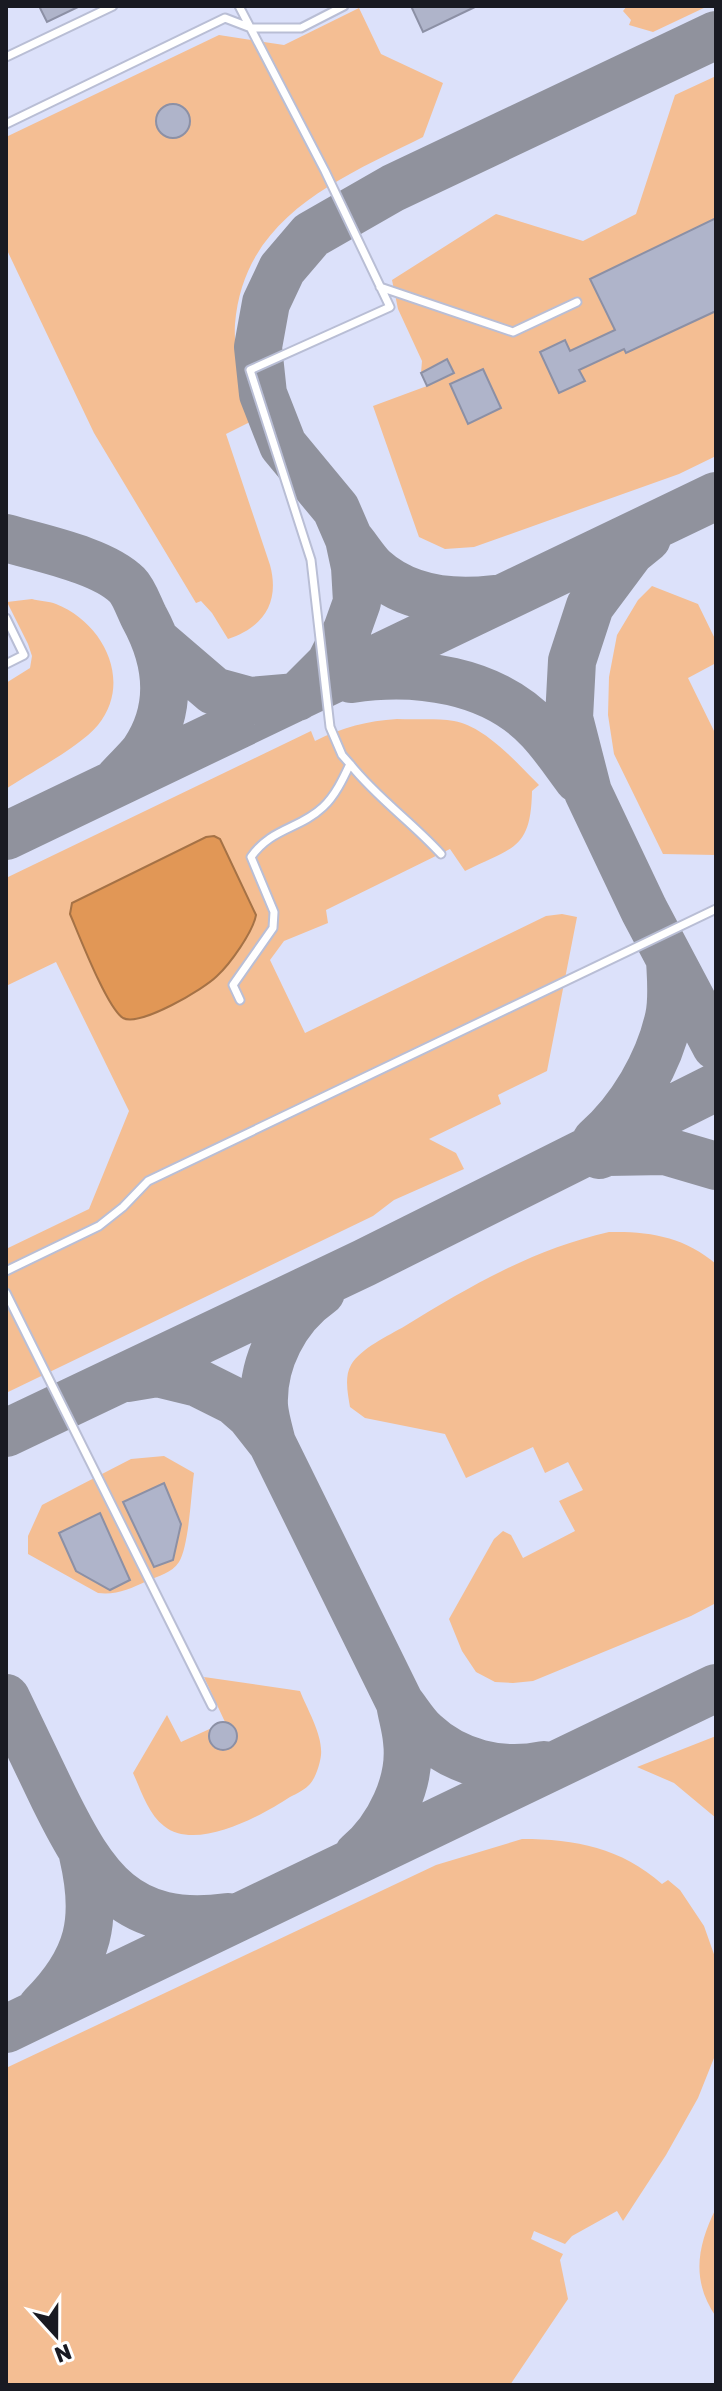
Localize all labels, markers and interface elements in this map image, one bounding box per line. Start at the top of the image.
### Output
north arrow [16,2295,96,2375]
text: N [51,2338,75,2369]

